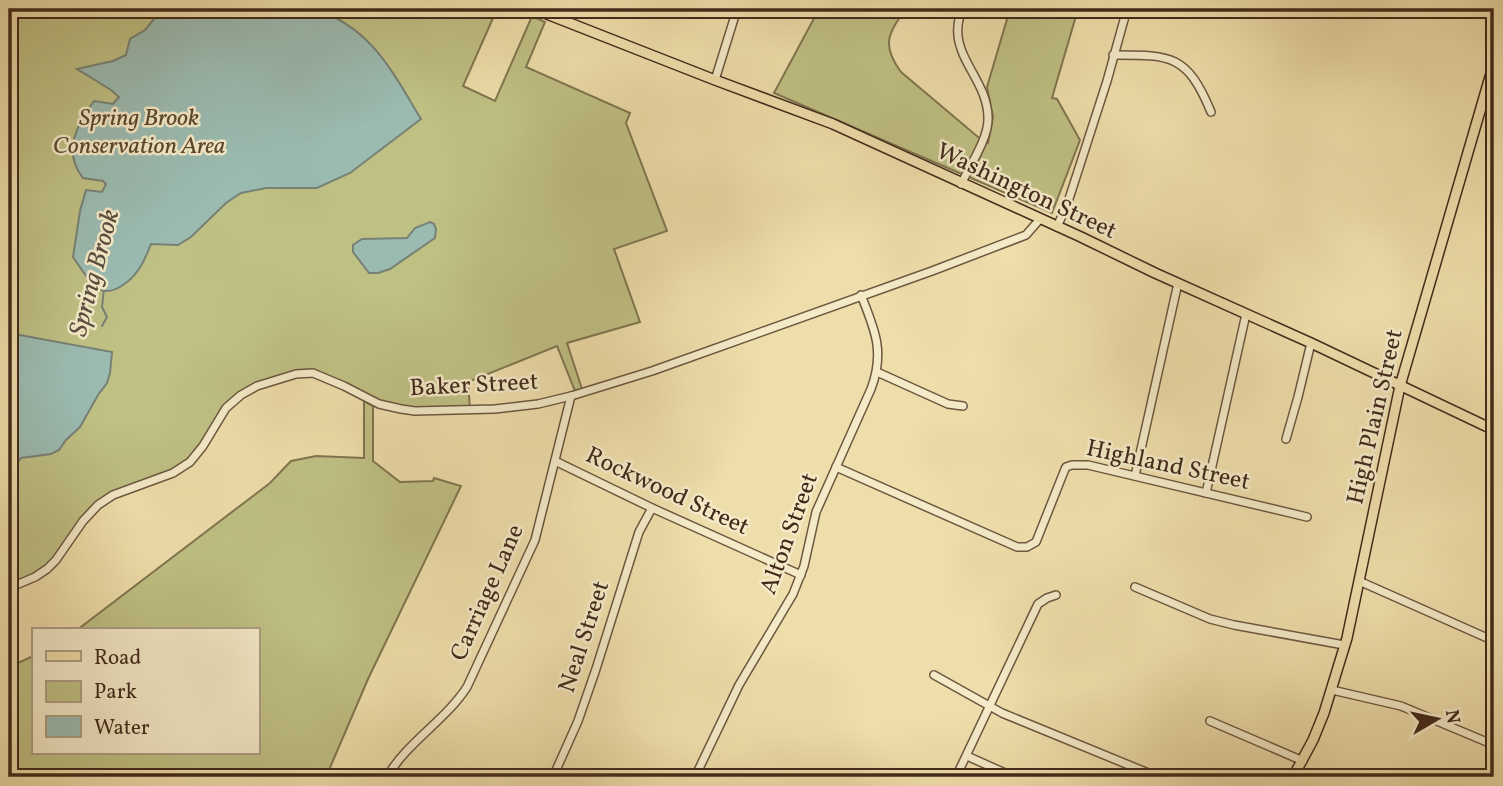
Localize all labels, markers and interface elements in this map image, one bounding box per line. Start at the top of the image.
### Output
park label: Spring Brook Conservation Area [53,102,225,164]
street label: Washington Street [930,135,1122,249]
water label: Spring Brook [61,205,129,341]
street label: High Plain Street [1339,326,1413,508]
street label: Baker Street [409,366,539,406]
street label: Highland Street [1083,432,1253,500]
street label: Rockwood Street [580,439,754,545]
street label: Alton Street [752,468,828,600]
street label: Carriage Lane [443,519,533,667]
street label: Neal Street [551,577,619,697]
legend [32,628,259,754]
text: Road [94,644,141,673]
text: Park [94,678,137,707]
north arrow [1402,684,1472,754]
text: N [1438,708,1466,726]
text: Water [94,714,150,743]

